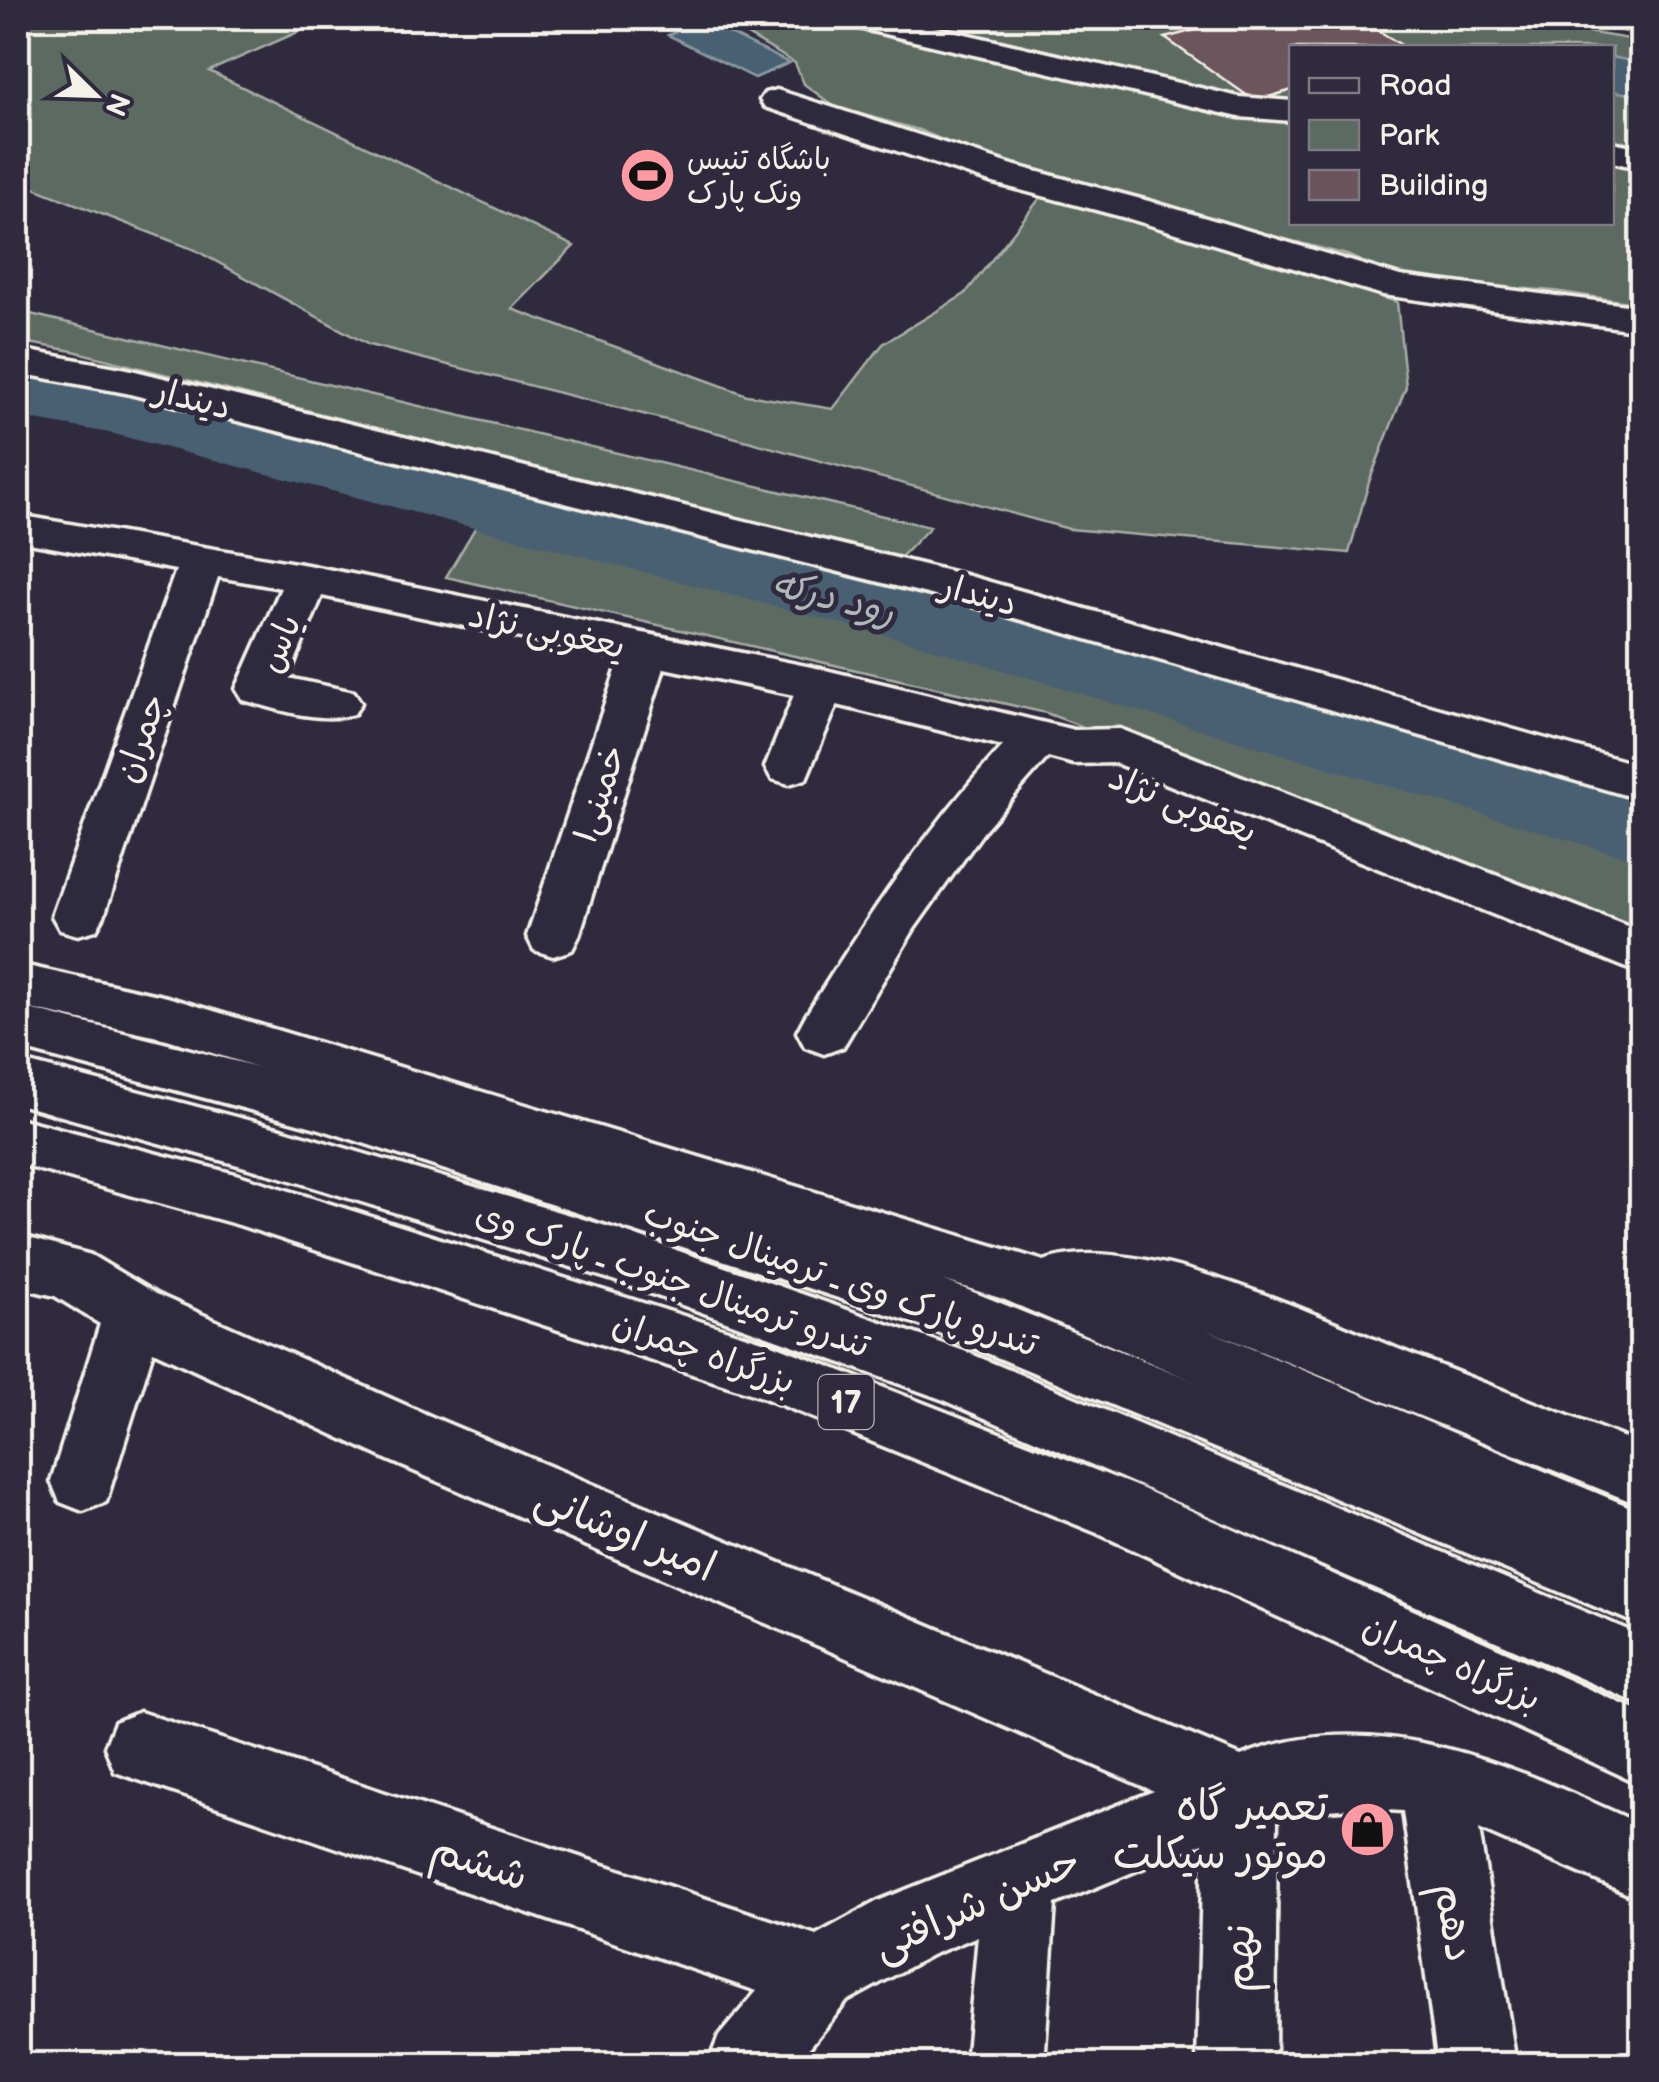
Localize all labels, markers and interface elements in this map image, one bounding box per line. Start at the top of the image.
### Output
north arrow [45,45,145,145]
legend [1289,45,1614,225]
text: Road [1379,68,1452,104]
text: N [97,88,136,120]
text: Park [1379,118,1439,154]
place label: باشگاه تنیس ونک پارک [687,142,831,212]
sports icon: باشگاه تنیس ونک پارک [618,146,678,206]
text: Building [1379,168,1488,204]
street label: دیندار [147,369,235,430]
water label: رود درکه [768,562,899,635]
street label: دیندار [933,564,1022,626]
street label: یعغوبی نژاد [465,594,629,669]
street label: یاس [249,608,312,679]
street label: چمران [106,688,177,789]
street label: lخمینی [565,740,636,847]
street label: یعقوبی نژاد [1102,756,1263,854]
street label: تندرو پارک وی ـ ترمینال جنوب [638,1192,1044,1367]
street label: تندرو ترمینال جنوب ـ پارک وی [470,1193,876,1368]
street label: بزرگراه چمران [607,1302,800,1405]
road number: 17 [818,1375,874,1429]
street label: امیر اوشانی [527,1472,723,1594]
street label: بزرگراه چمران [1356,1605,1547,1722]
place label: تعمیر گاه موتور سیکلت [1113,1782,1329,1881]
shop icon: تعمیر گاه موتور سیکلت [1337,1799,1397,1859]
street label: ششم [423,1824,534,1907]
street label: حسن شرافتی [865,1836,1089,1973]
street label: دهم [1418,1879,1485,1966]
street label: نهم [1214,1923,1271,1993]

